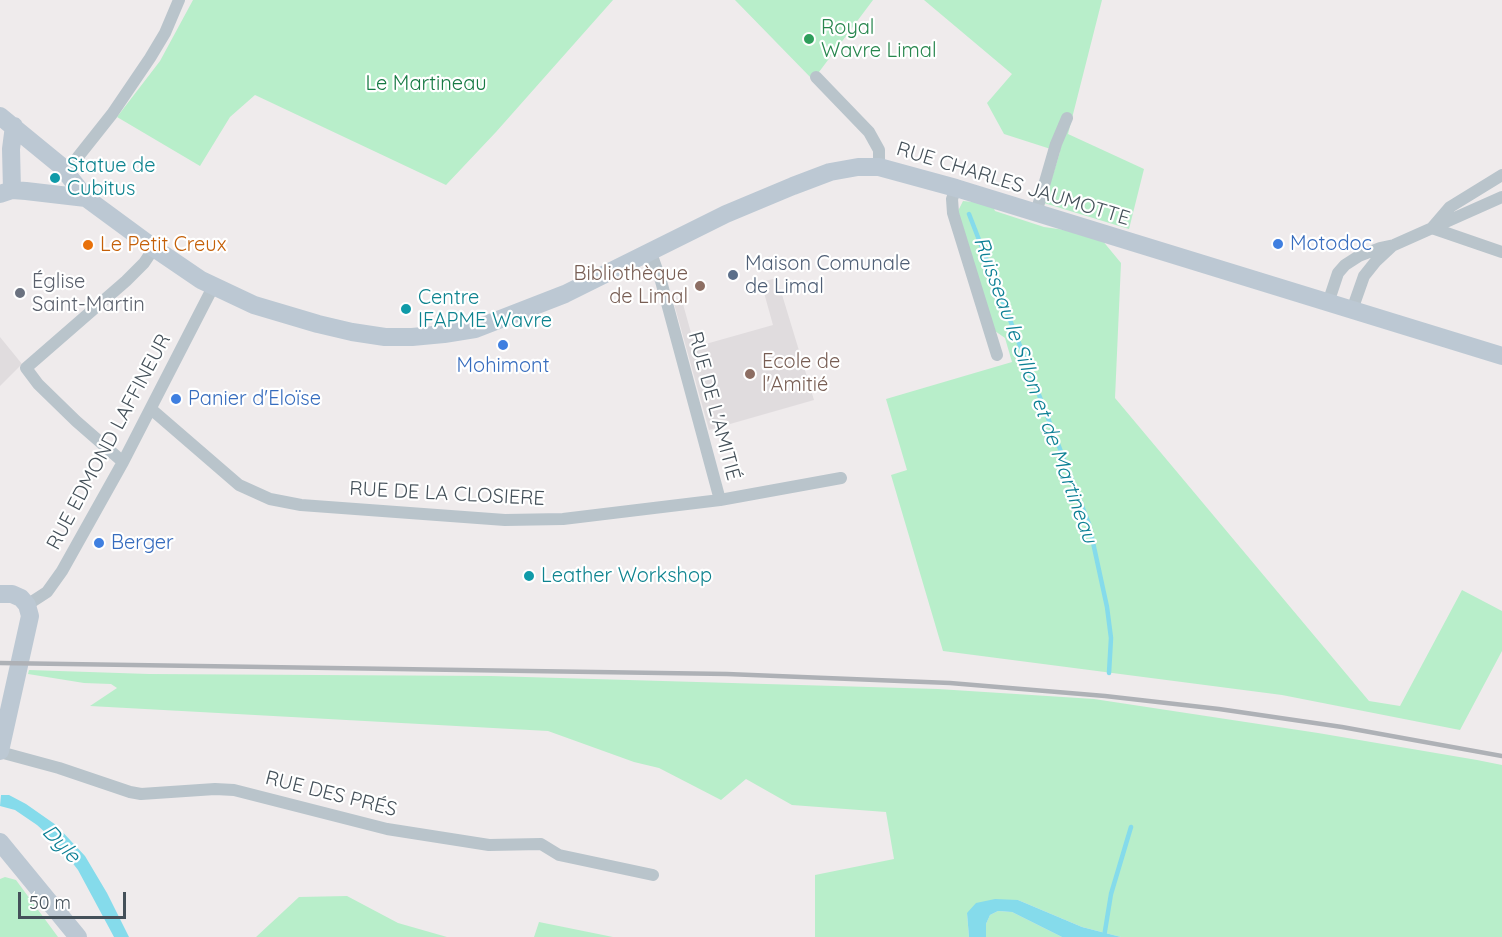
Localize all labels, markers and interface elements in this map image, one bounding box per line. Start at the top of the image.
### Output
place label: Royal Wavre Limal [821,16,936,63]
marker: Royal Wavre Limal [802,32,816,46]
park label: Le Martineau [365,72,487,96]
street label: RUE CHARLES JAUMOTTE [893,137,1133,231]
place label: Statue de Cubitus [67,154,155,201]
marker: Statue de Cubitus [48,171,62,185]
place label: Motodoc [1290,232,1372,256]
place label: Le Petit Creux [100,233,226,257]
water label: Ruisseau le Sillon et de Martineau [968,233,1102,547]
marker: Motodoc [1271,237,1285,251]
marker: Le Petit Creux [81,238,95,252]
place label: Maison Comunale de Limal [745,252,911,299]
place label: Bibliothèque de Limal [573,262,688,309]
marker: Maison Comunale de Limal [726,268,740,282]
place label: Église Saint-Martin [32,270,145,317]
marker: Bibliothèque de Limal [693,279,707,293]
marker: Église Saint-Martin [13,286,27,300]
place label: Centre IFAPME Wavre [418,286,552,333]
marker: Centre IFAPME Wavre [399,302,413,316]
street label: RUE DE L'AMITIÉ [683,329,745,483]
street label: RUE EDMOND LAFFINEUR [42,330,176,554]
marker: Mohimont [496,338,510,352]
place label: Ecole de l'Amitié [762,350,840,397]
place label: Mohimont [457,354,549,378]
marker: Ecole de l'Amitié [743,367,757,381]
place label: Panier d'Eloïse [188,387,321,411]
marker: Panier d'Eloïse [169,392,183,406]
street label: RUE DE LA CLOSIERE [349,477,545,511]
place label: Berger [111,531,174,555]
marker: Berger [92,536,106,550]
place label: Leather Workshop [541,564,712,588]
marker: Leather Workshop [522,569,536,583]
street label: RUE DES PRÉS [263,766,399,822]
water label: Dyle [37,820,85,868]
scale bar [21,880,129,918]
text: 50 m [29,891,71,914]

